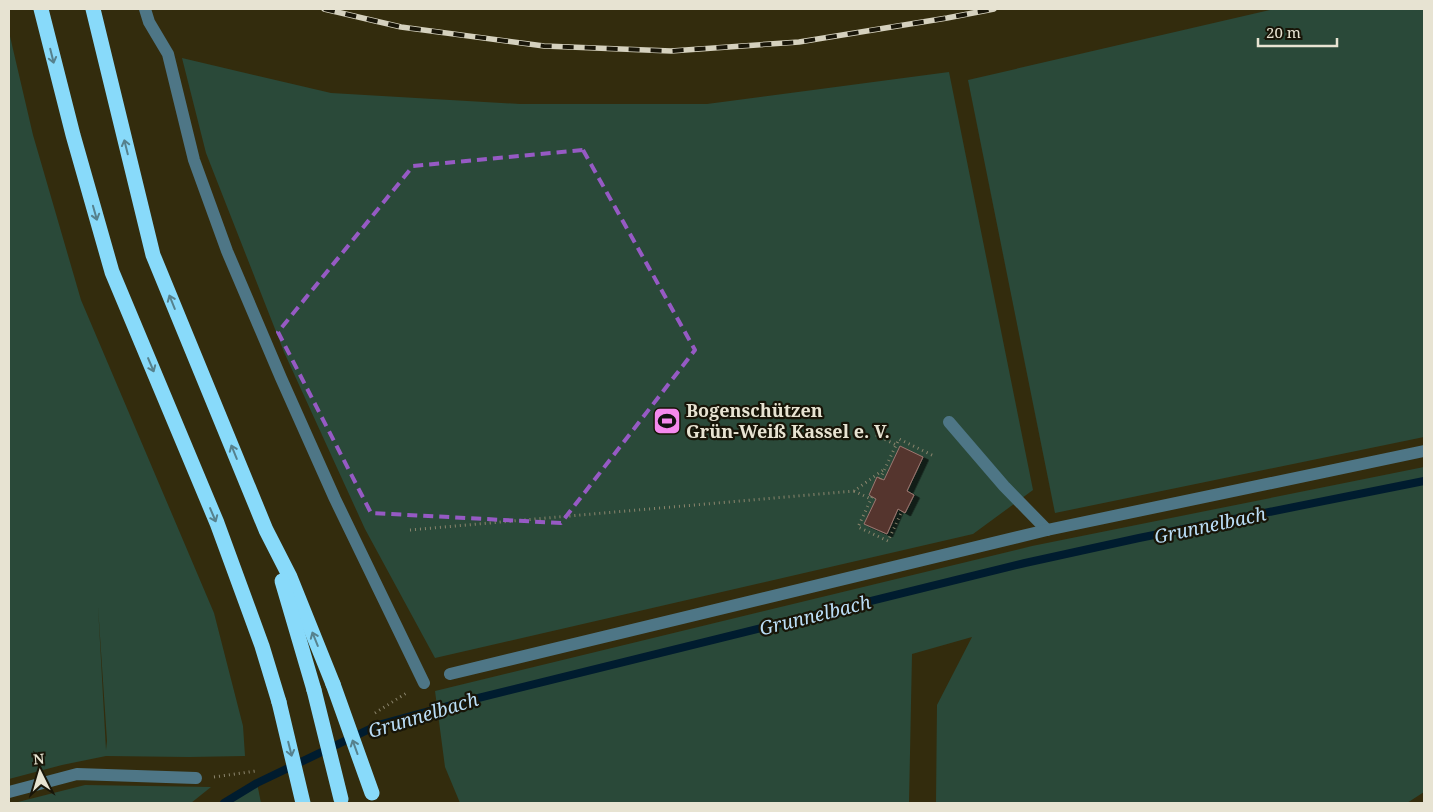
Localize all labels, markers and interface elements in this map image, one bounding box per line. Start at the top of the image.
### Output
scale bar [1258,15,1337,47]
text: 20 m [1266,22,1301,42]
one-way arrow [48,48,57,64]
one-way arrow [121,139,130,155]
one-way arrow [90,205,100,221]
one-way arrow [167,295,177,310]
one-way arrow [146,357,156,372]
place label: Bogenschützen Grün-Weiß Kassel e. V. [686,398,890,443]
sports icon: Bogenschützen Grün-Weiß Kassel e. V. [652,406,682,436]
one-way arrow [229,445,238,460]
water label: Grunnelbach [1152,500,1269,550]
one-way arrow [209,507,219,522]
water label: Grunnelbach [757,588,874,641]
one-way arrow [309,632,319,647]
water label: Grunnelbach [365,686,482,744]
one-way arrow [350,739,359,755]
one-way arrow [286,741,295,757]
north arrow [15,747,65,797]
text: N [32,749,45,768]

